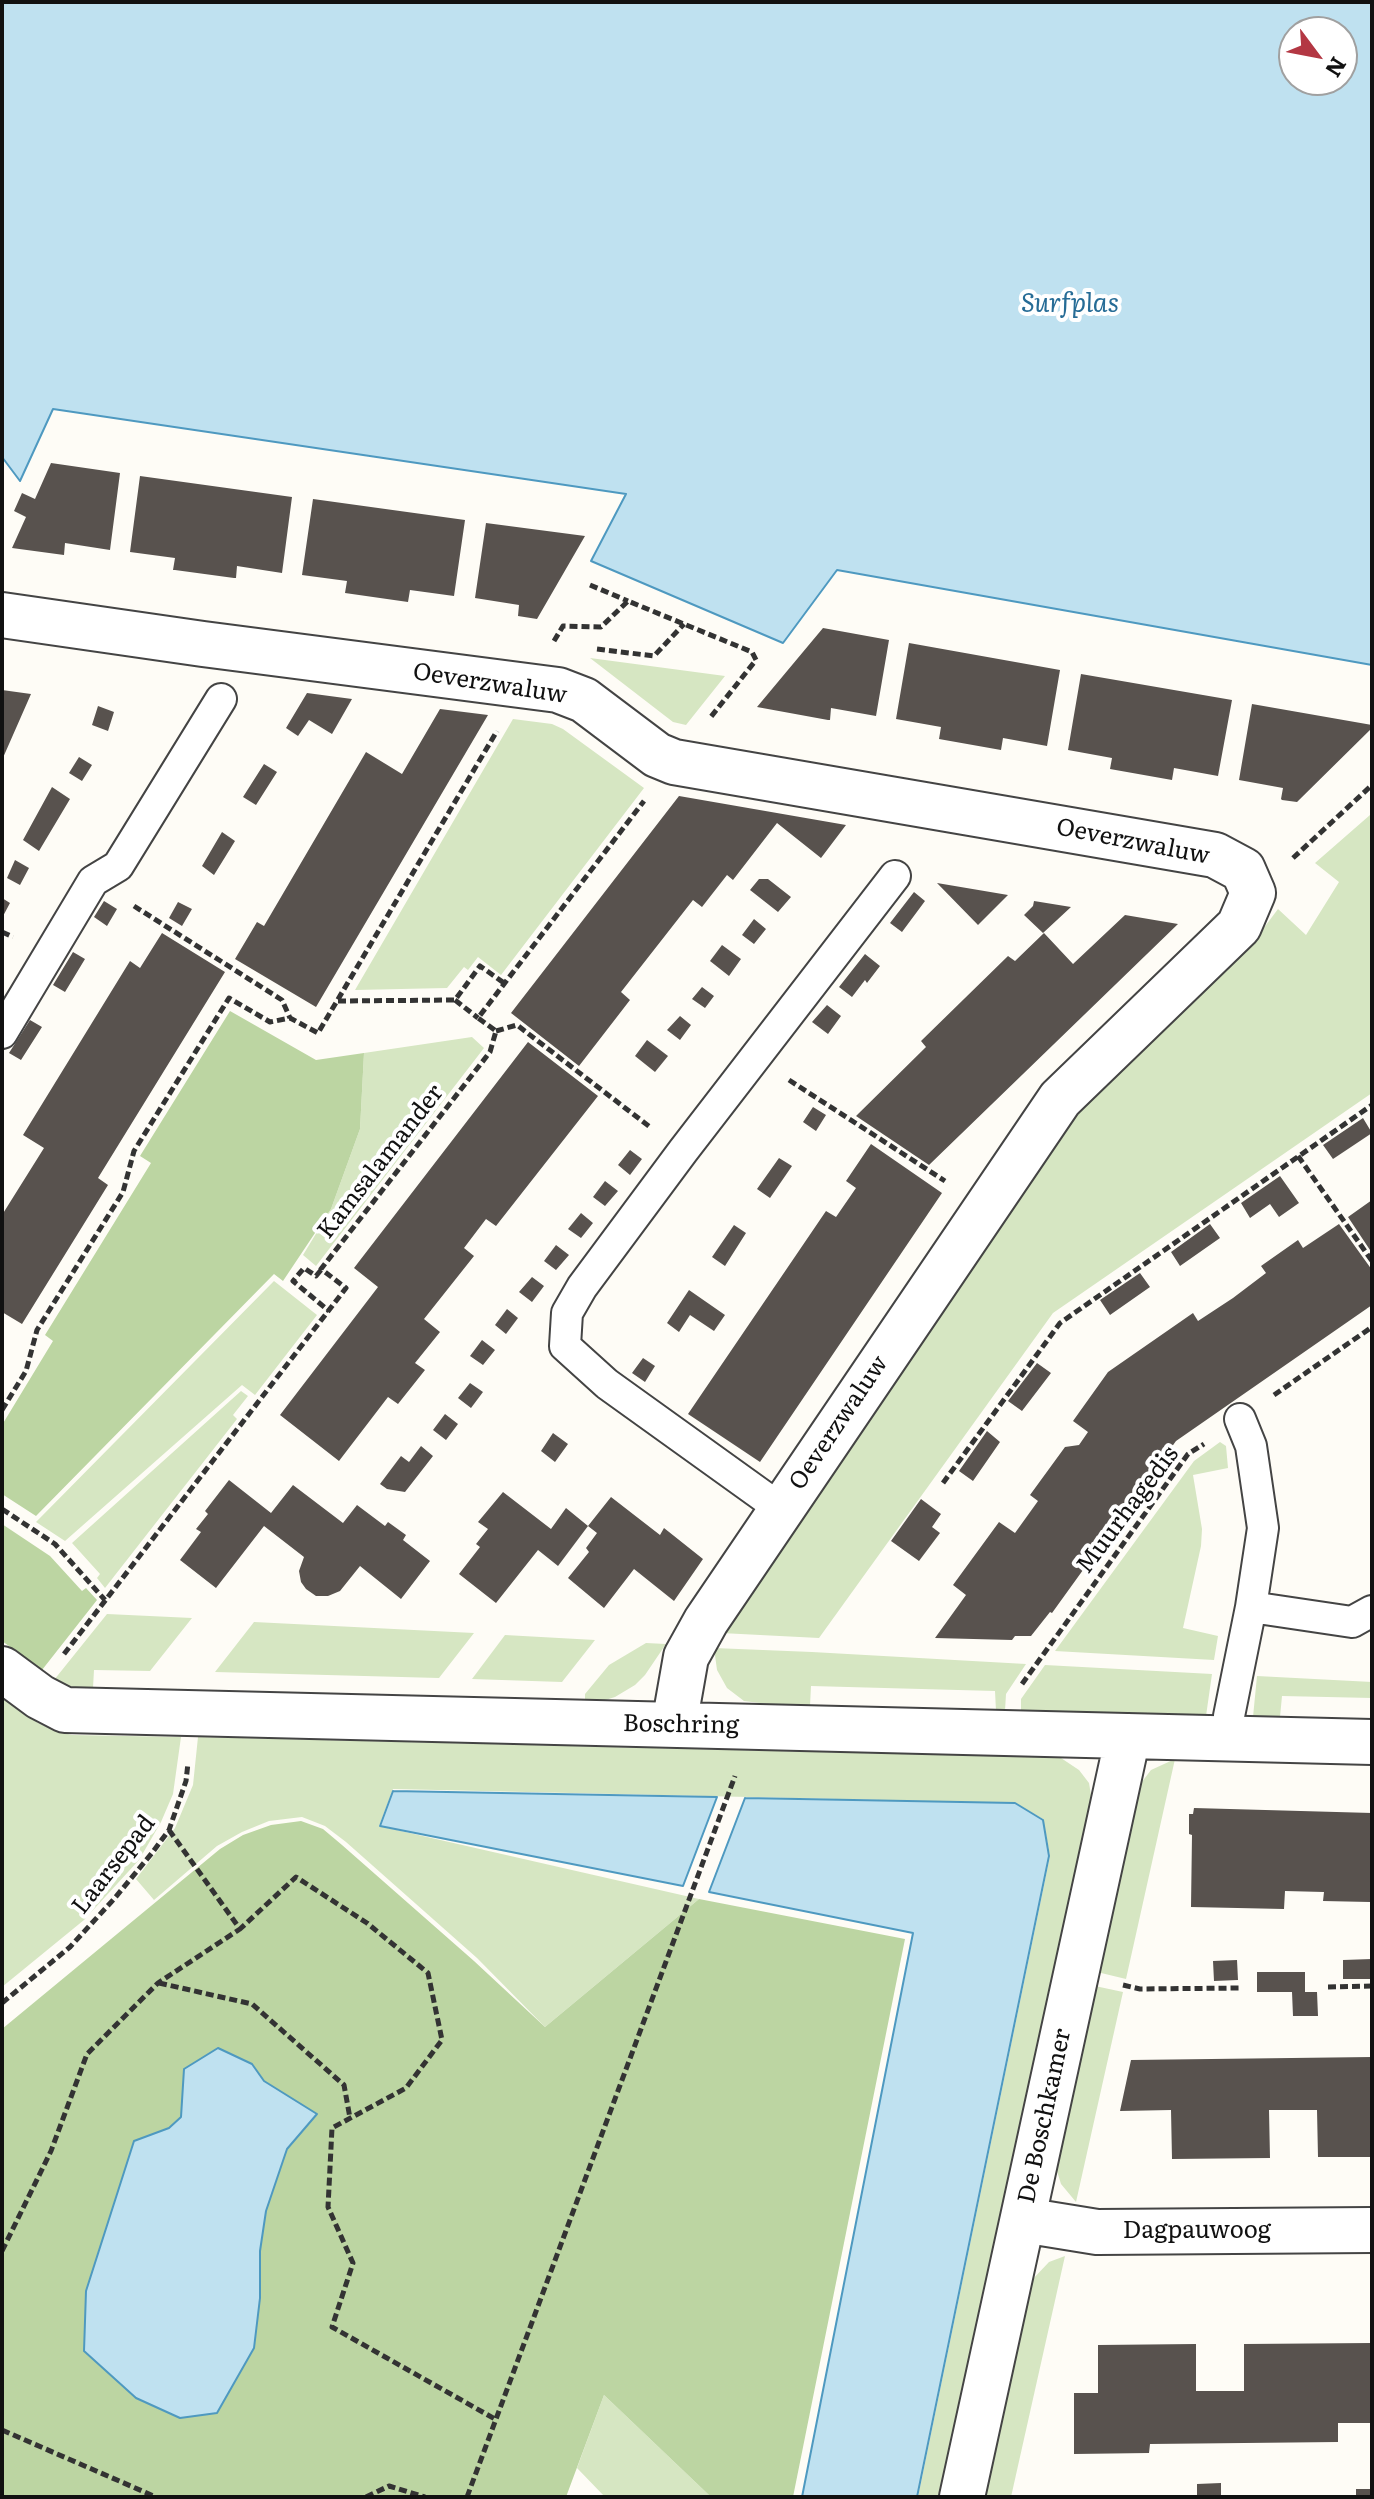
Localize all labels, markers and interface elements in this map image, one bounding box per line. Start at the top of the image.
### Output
north arrow [1278,16,1358,96]
text: N [1318,51,1356,84]
water label: Surfplas [1021,288,1119,320]
street label: Oeverzwaluw [411,658,569,710]
street label: Oeverzwaluw [1054,813,1212,871]
street label: Kamsalamander [312,1079,450,1245]
street label: Oeverzwaluw [784,1350,894,1496]
street label: Muurhagedis [1071,1441,1185,1579]
street label: Boschring [623,1710,739,1740]
street label: Laarsepad [66,1810,162,1920]
street label: De Boschkamer [1012,2026,1078,2206]
street label: Dagpauwoog [1123,2217,1271,2245]

